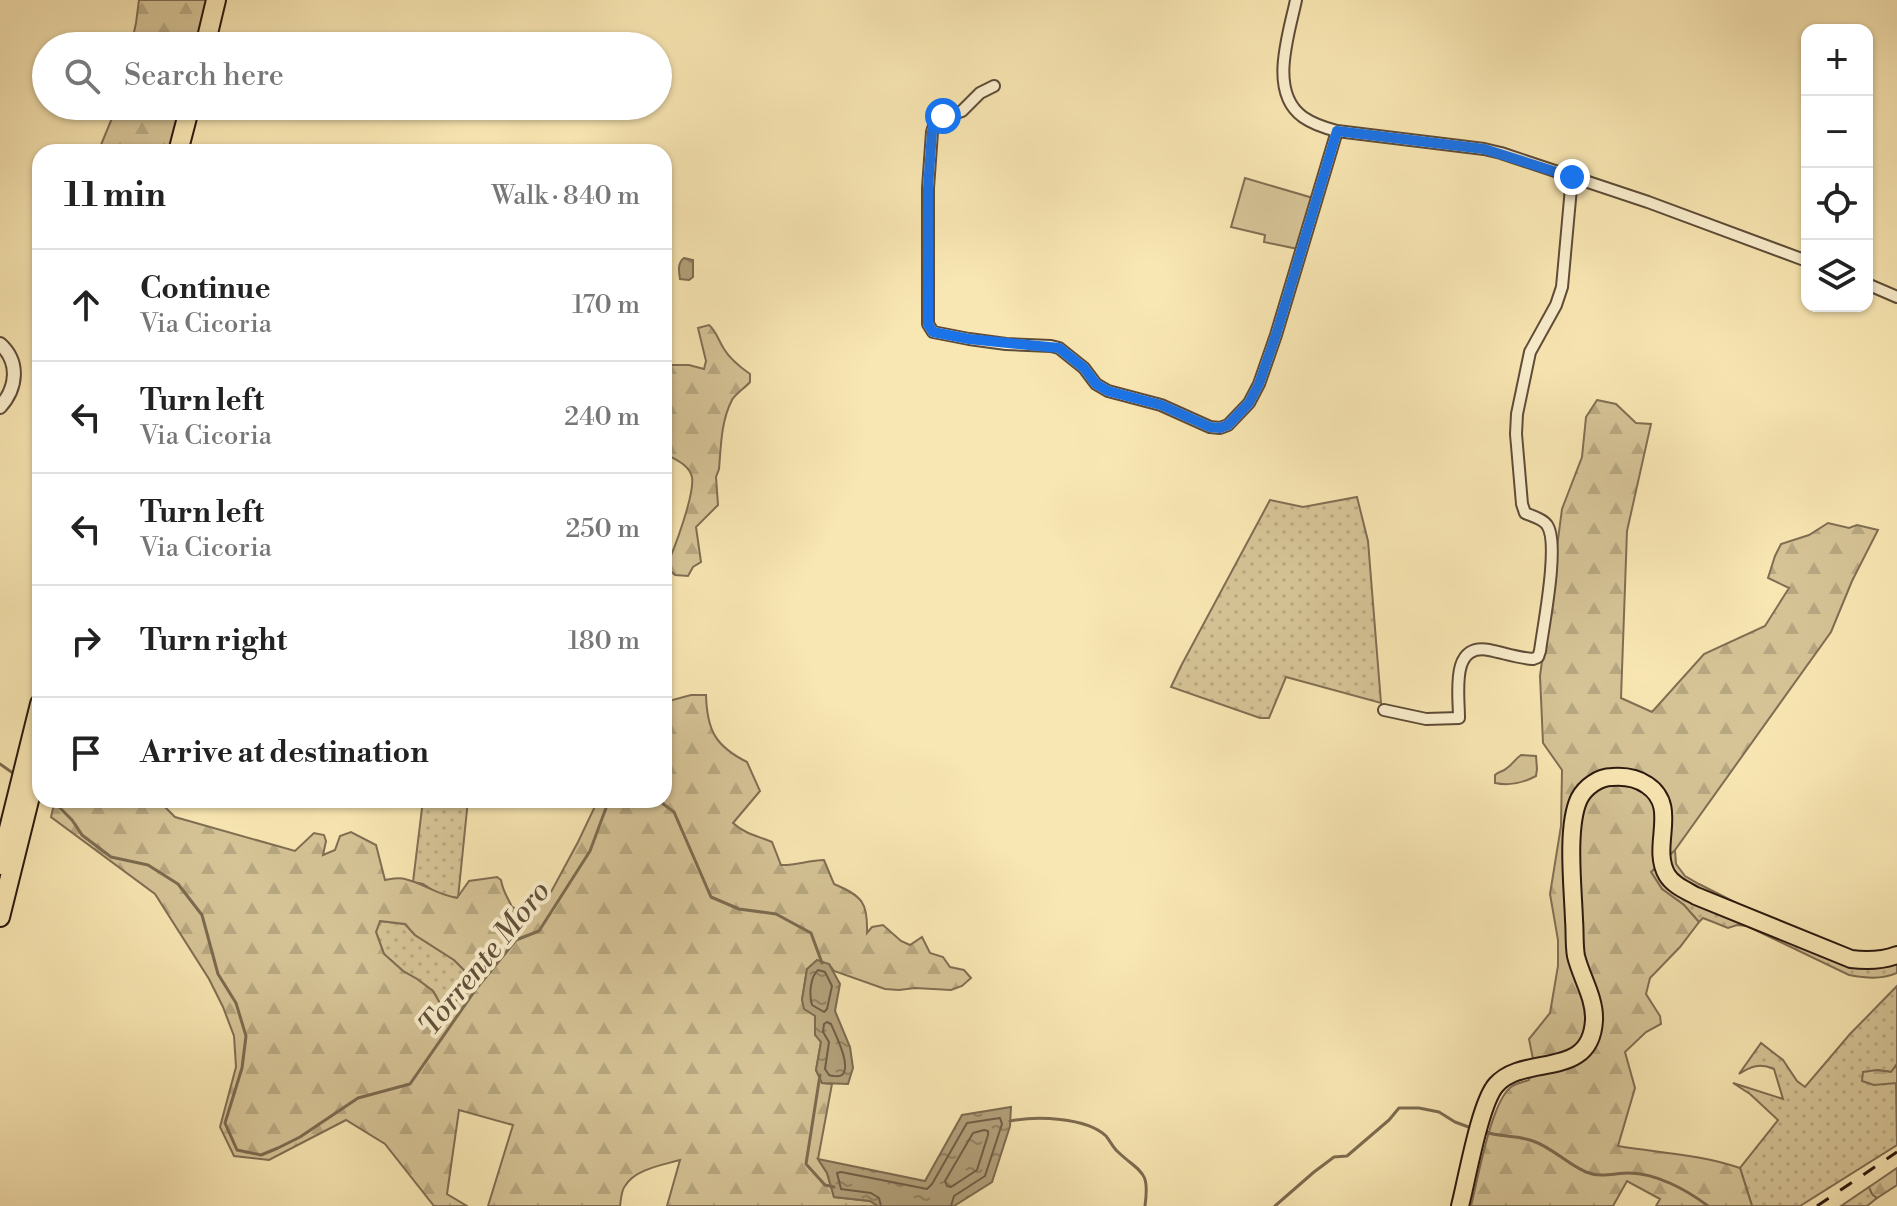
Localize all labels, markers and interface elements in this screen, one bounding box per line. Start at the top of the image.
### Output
map controls [1801,24,1873,312]
button: + [1801,24,1873,96]
search box [32,32,672,120]
icon: search [60,54,104,98]
text: Search here [124,57,284,95]
button: − [1801,96,1873,168]
route start [925,98,961,134]
route end [1554,159,1590,195]
button: locate [1801,168,1873,240]
text: 11 min [64,175,166,217]
text: Walk · 840 m [491,180,640,212]
button: layers [1801,240,1873,312]
text: Continue [140,270,271,308]
icon: ahead [64,283,108,327]
text: 170 m [572,289,640,321]
text: Via Cicoria [140,308,272,340]
text: Turn left [140,382,264,420]
icon: left [64,395,108,439]
text: 240 m [564,401,640,433]
text: Via Cicoria [140,420,272,452]
text: Turn left [140,494,264,532]
icon: left [64,507,108,551]
text: 250 m [565,513,640,545]
text: Via Cicoria [140,532,272,564]
icon: right [64,619,108,663]
text: Turn right [140,622,287,660]
text: 180 m [568,625,640,657]
icon: arrive [64,731,108,775]
text: Arrive at destination [140,734,429,772]
water label: Torrente Moro [411,873,559,1044]

